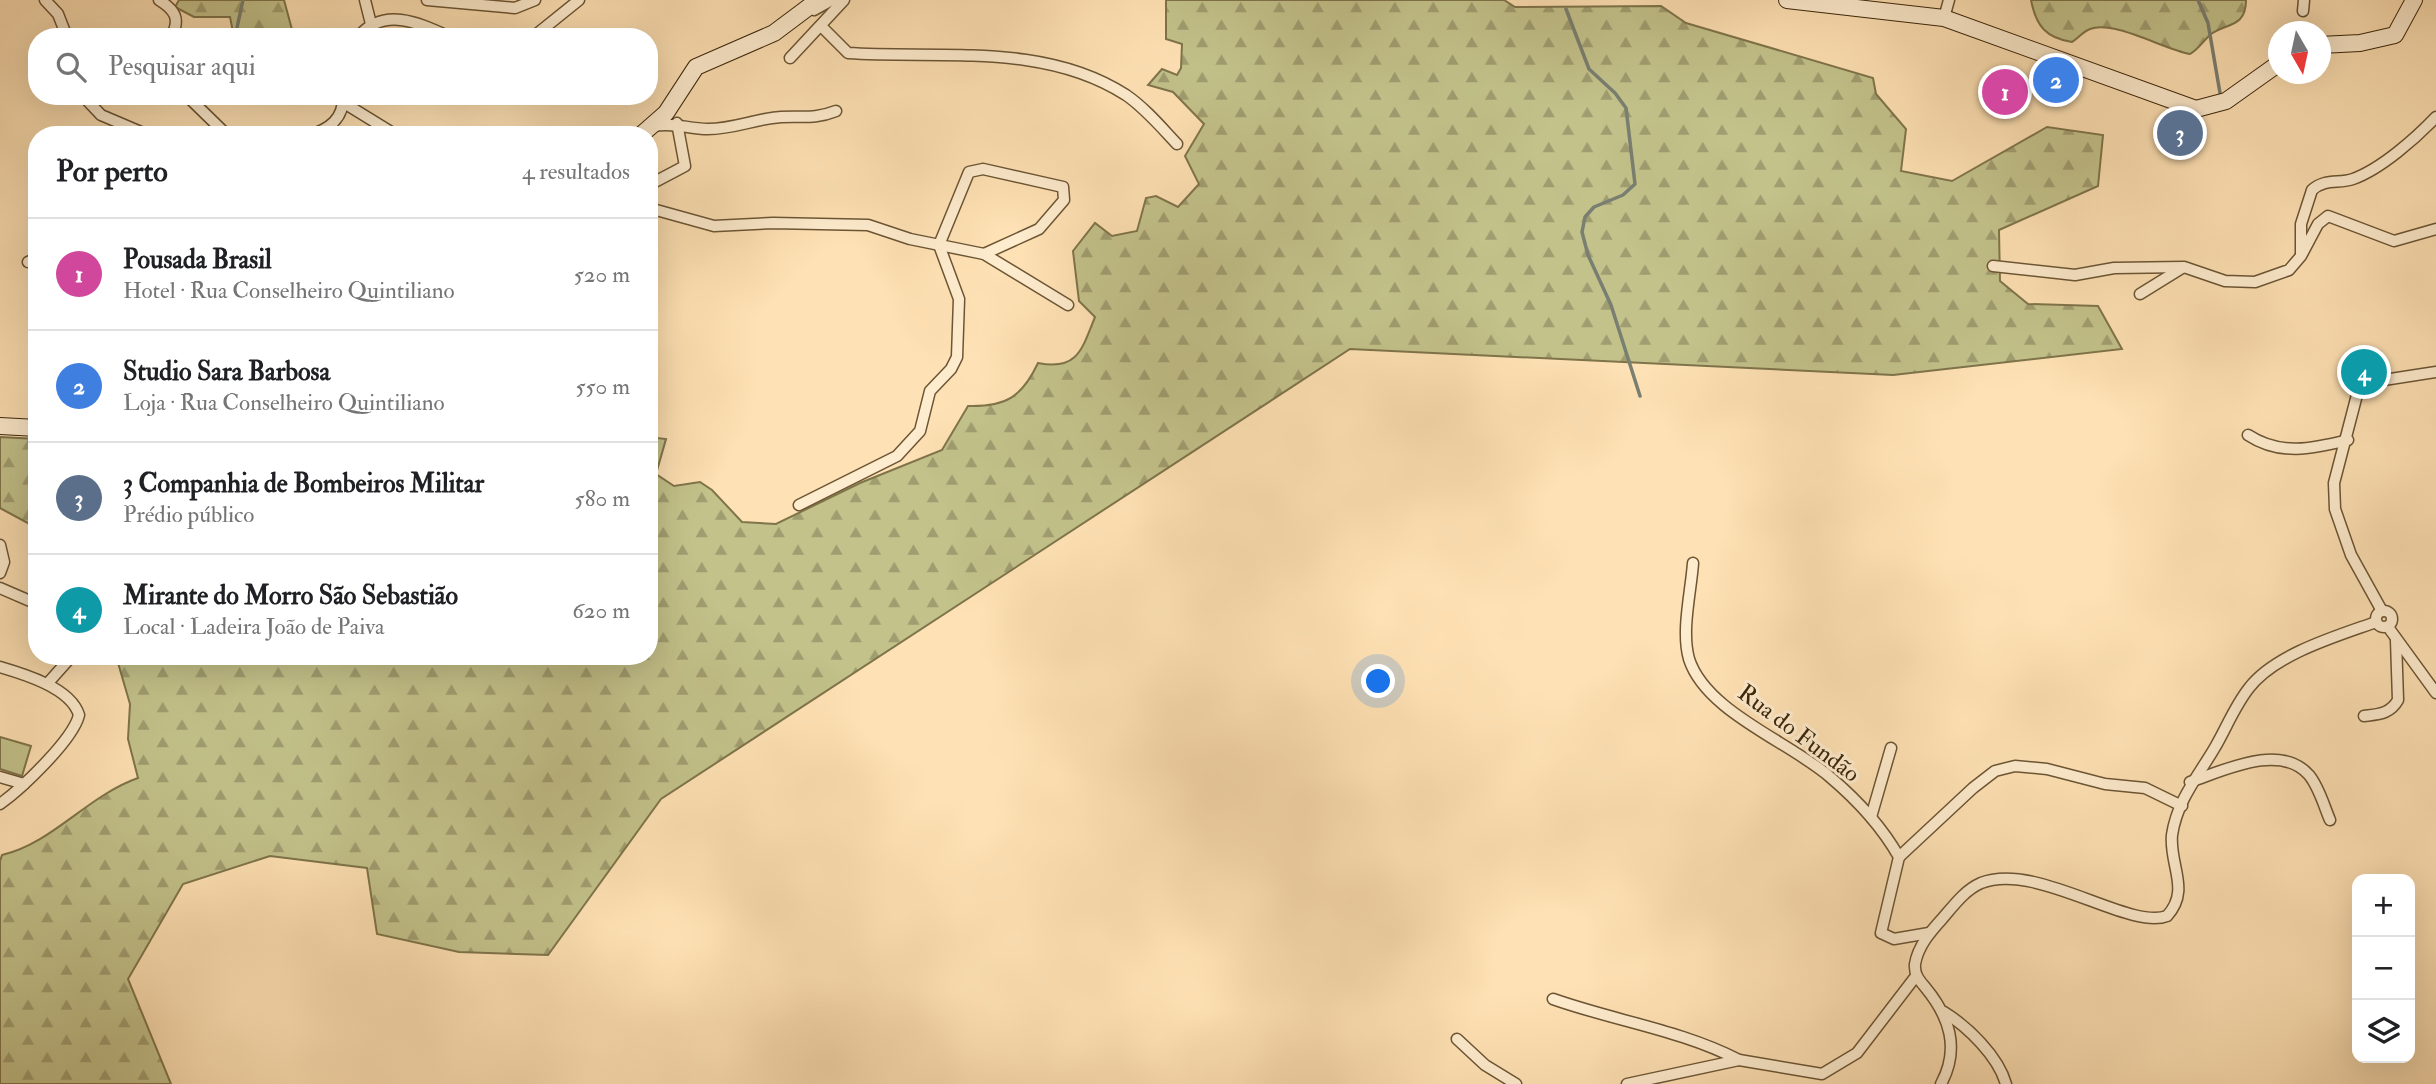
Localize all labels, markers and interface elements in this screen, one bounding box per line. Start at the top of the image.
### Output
north arrow [2268,21,2331,84]
search box [28,28,658,105]
icon: search [52,48,90,86]
text: Pesquisar aqui [108,51,256,83]
pin: 2 [2033,54,2079,106]
pin: 1 [1982,66,2028,118]
pin: 3 [2157,107,2203,159]
text: Por perto [56,153,168,190]
text: 4 resultados [522,157,630,186]
text: Pousada Brasil [123,244,272,276]
text: 1 [75,260,83,289]
text: 520 m [574,260,630,289]
text: Hotel · Rua Conselheiro Quintiliano [123,276,455,305]
pin: 4 [2341,346,2387,398]
text: Studio Sara Barbosa [123,356,330,388]
text: 2 [73,372,85,401]
text: 550 m [576,372,630,401]
text: Loja · Rua Conselheiro Quintiliano [123,388,445,417]
text: 3 Companhia de Bombeiros Militar [123,468,484,500]
text: 3 [75,484,83,513]
text: 580 m [575,484,630,513]
text: Prédio público [123,500,254,529]
text: Mirante do Morro São Sebastião [123,580,458,612]
text: 4 [73,596,85,625]
text: 620 m [572,596,630,625]
text: Local · Ladeira João de Paiva [123,612,384,641]
your location [1361,664,1395,698]
street label: Rua do Fundão [1731,677,1866,789]
map controls [2352,874,2415,1063]
button: + [2352,874,2415,937]
button: − [2352,937,2415,1000]
button: layers [2352,1000,2415,1063]

